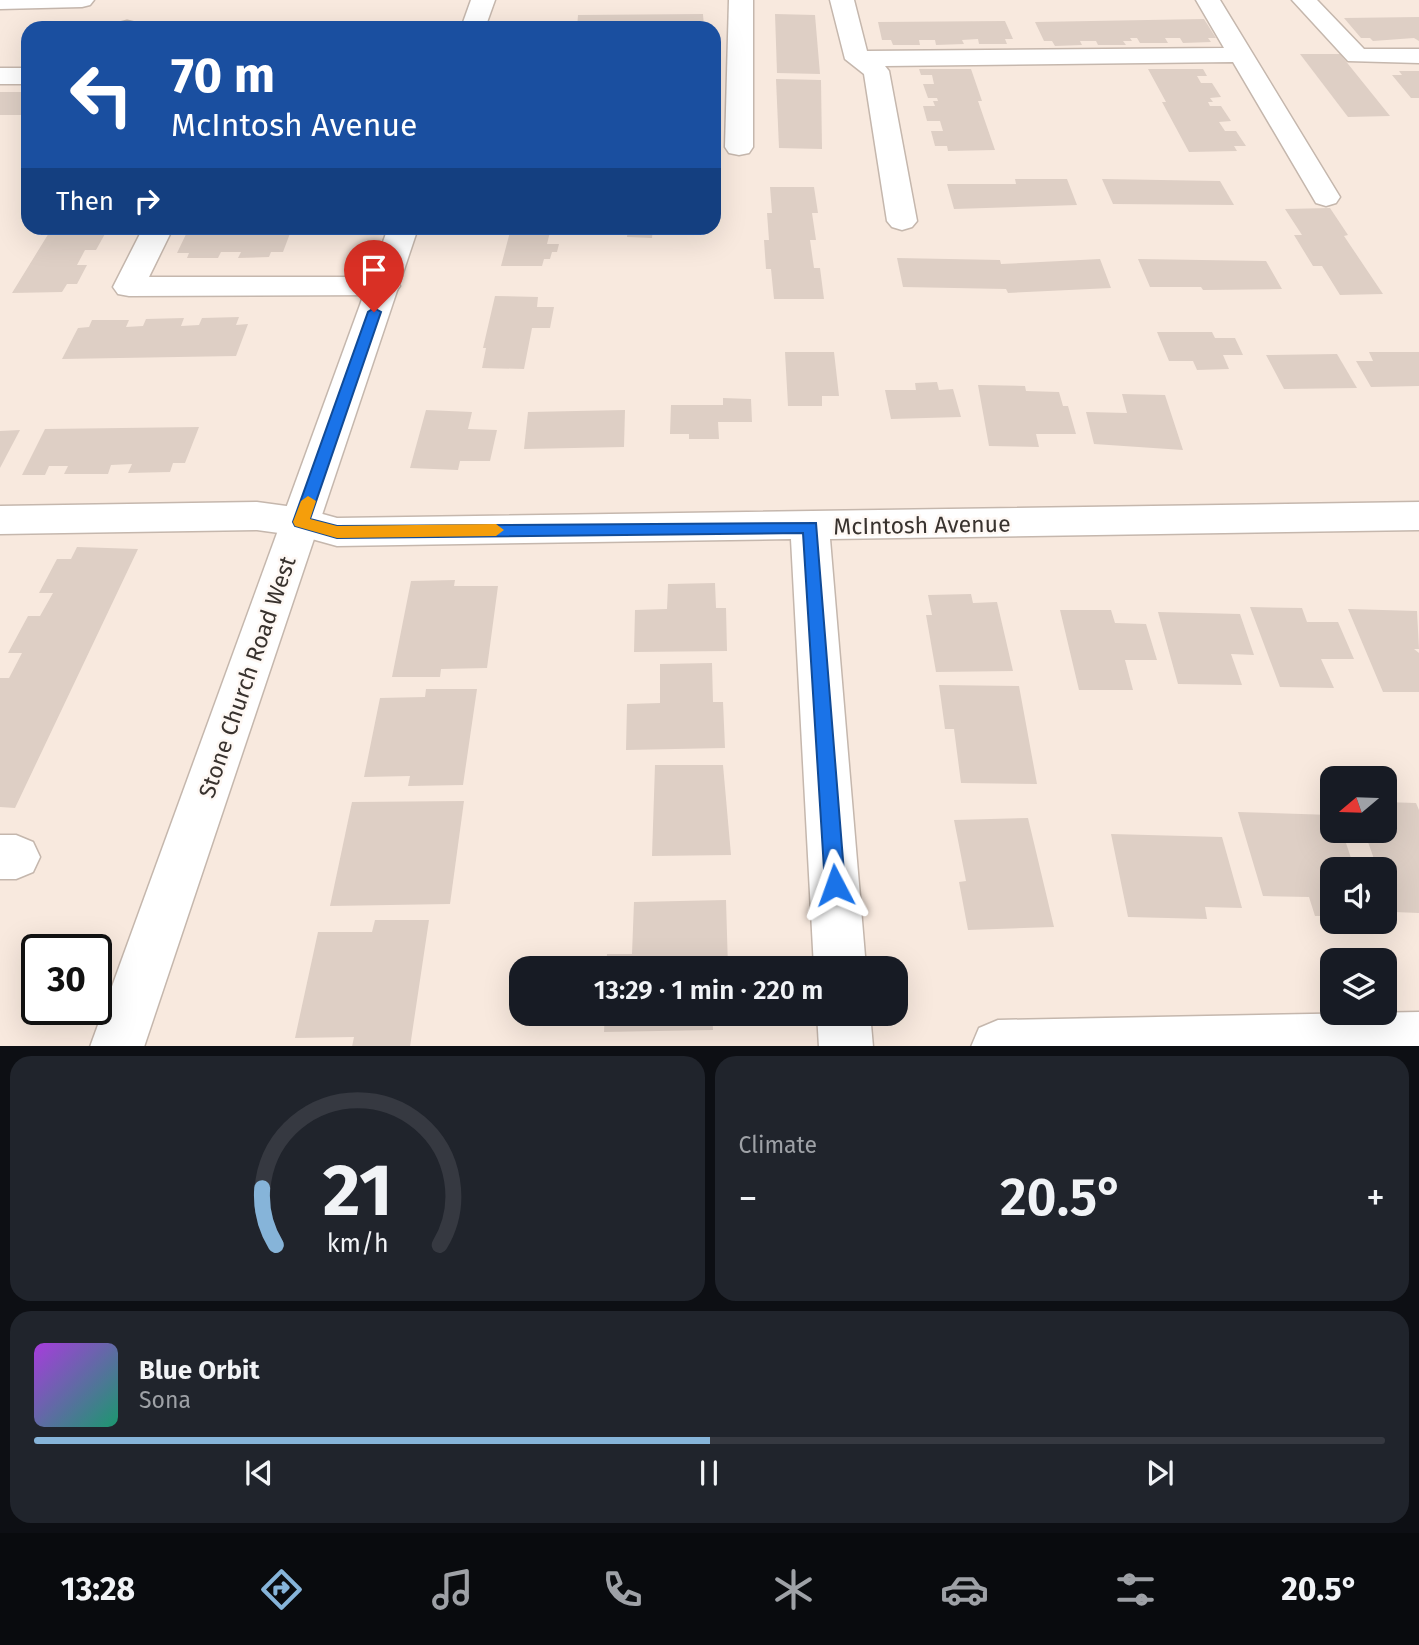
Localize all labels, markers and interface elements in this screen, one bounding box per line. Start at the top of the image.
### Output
text: 70 m [171,46,275,105]
icon: left [56,49,147,140]
text: McIntosh Avenue [171,106,418,144]
icon: right [128,182,166,220]
text: Then [56,186,114,217]
pin [344,240,404,312]
icon: arrive [355,251,393,289]
street label: McIntosh Avenue [833,509,1011,541]
street label: Stone Church Road West [192,552,302,802]
north arrow [1320,766,1396,844]
map controls [1320,766,1397,1025]
position arrow [798,848,872,922]
button: sound [1320,857,1397,934]
speed limit sign: 30 [21,934,112,1025]
button: layers [1320,948,1397,1025]
text: 13:29 · 1 min · 220 m [594,975,823,1006]
text: Climate [739,1131,817,1159]
text: 21 [322,1147,392,1234]
text: 20.5° [1000,1166,1124,1229]
text: − [739,1175,758,1221]
text: + [1366,1175,1385,1221]
text: km/h [326,1228,388,1258]
text: Blue Orbit [139,1355,259,1386]
text: Sona [139,1386,191,1414]
icon: previous [240,1454,278,1492]
icon: pause [690,1454,728,1492]
icon: next [1141,1454,1179,1492]
icon: directions [257,1565,306,1614]
icon: music [428,1565,477,1614]
icon: phone [598,1565,647,1614]
icon: climate [769,1565,818,1614]
icon: car [940,1565,989,1614]
icon: filters [1111,1565,1160,1614]
text: 13:28 [61,1570,135,1608]
text: 20.5° [1281,1570,1358,1608]

